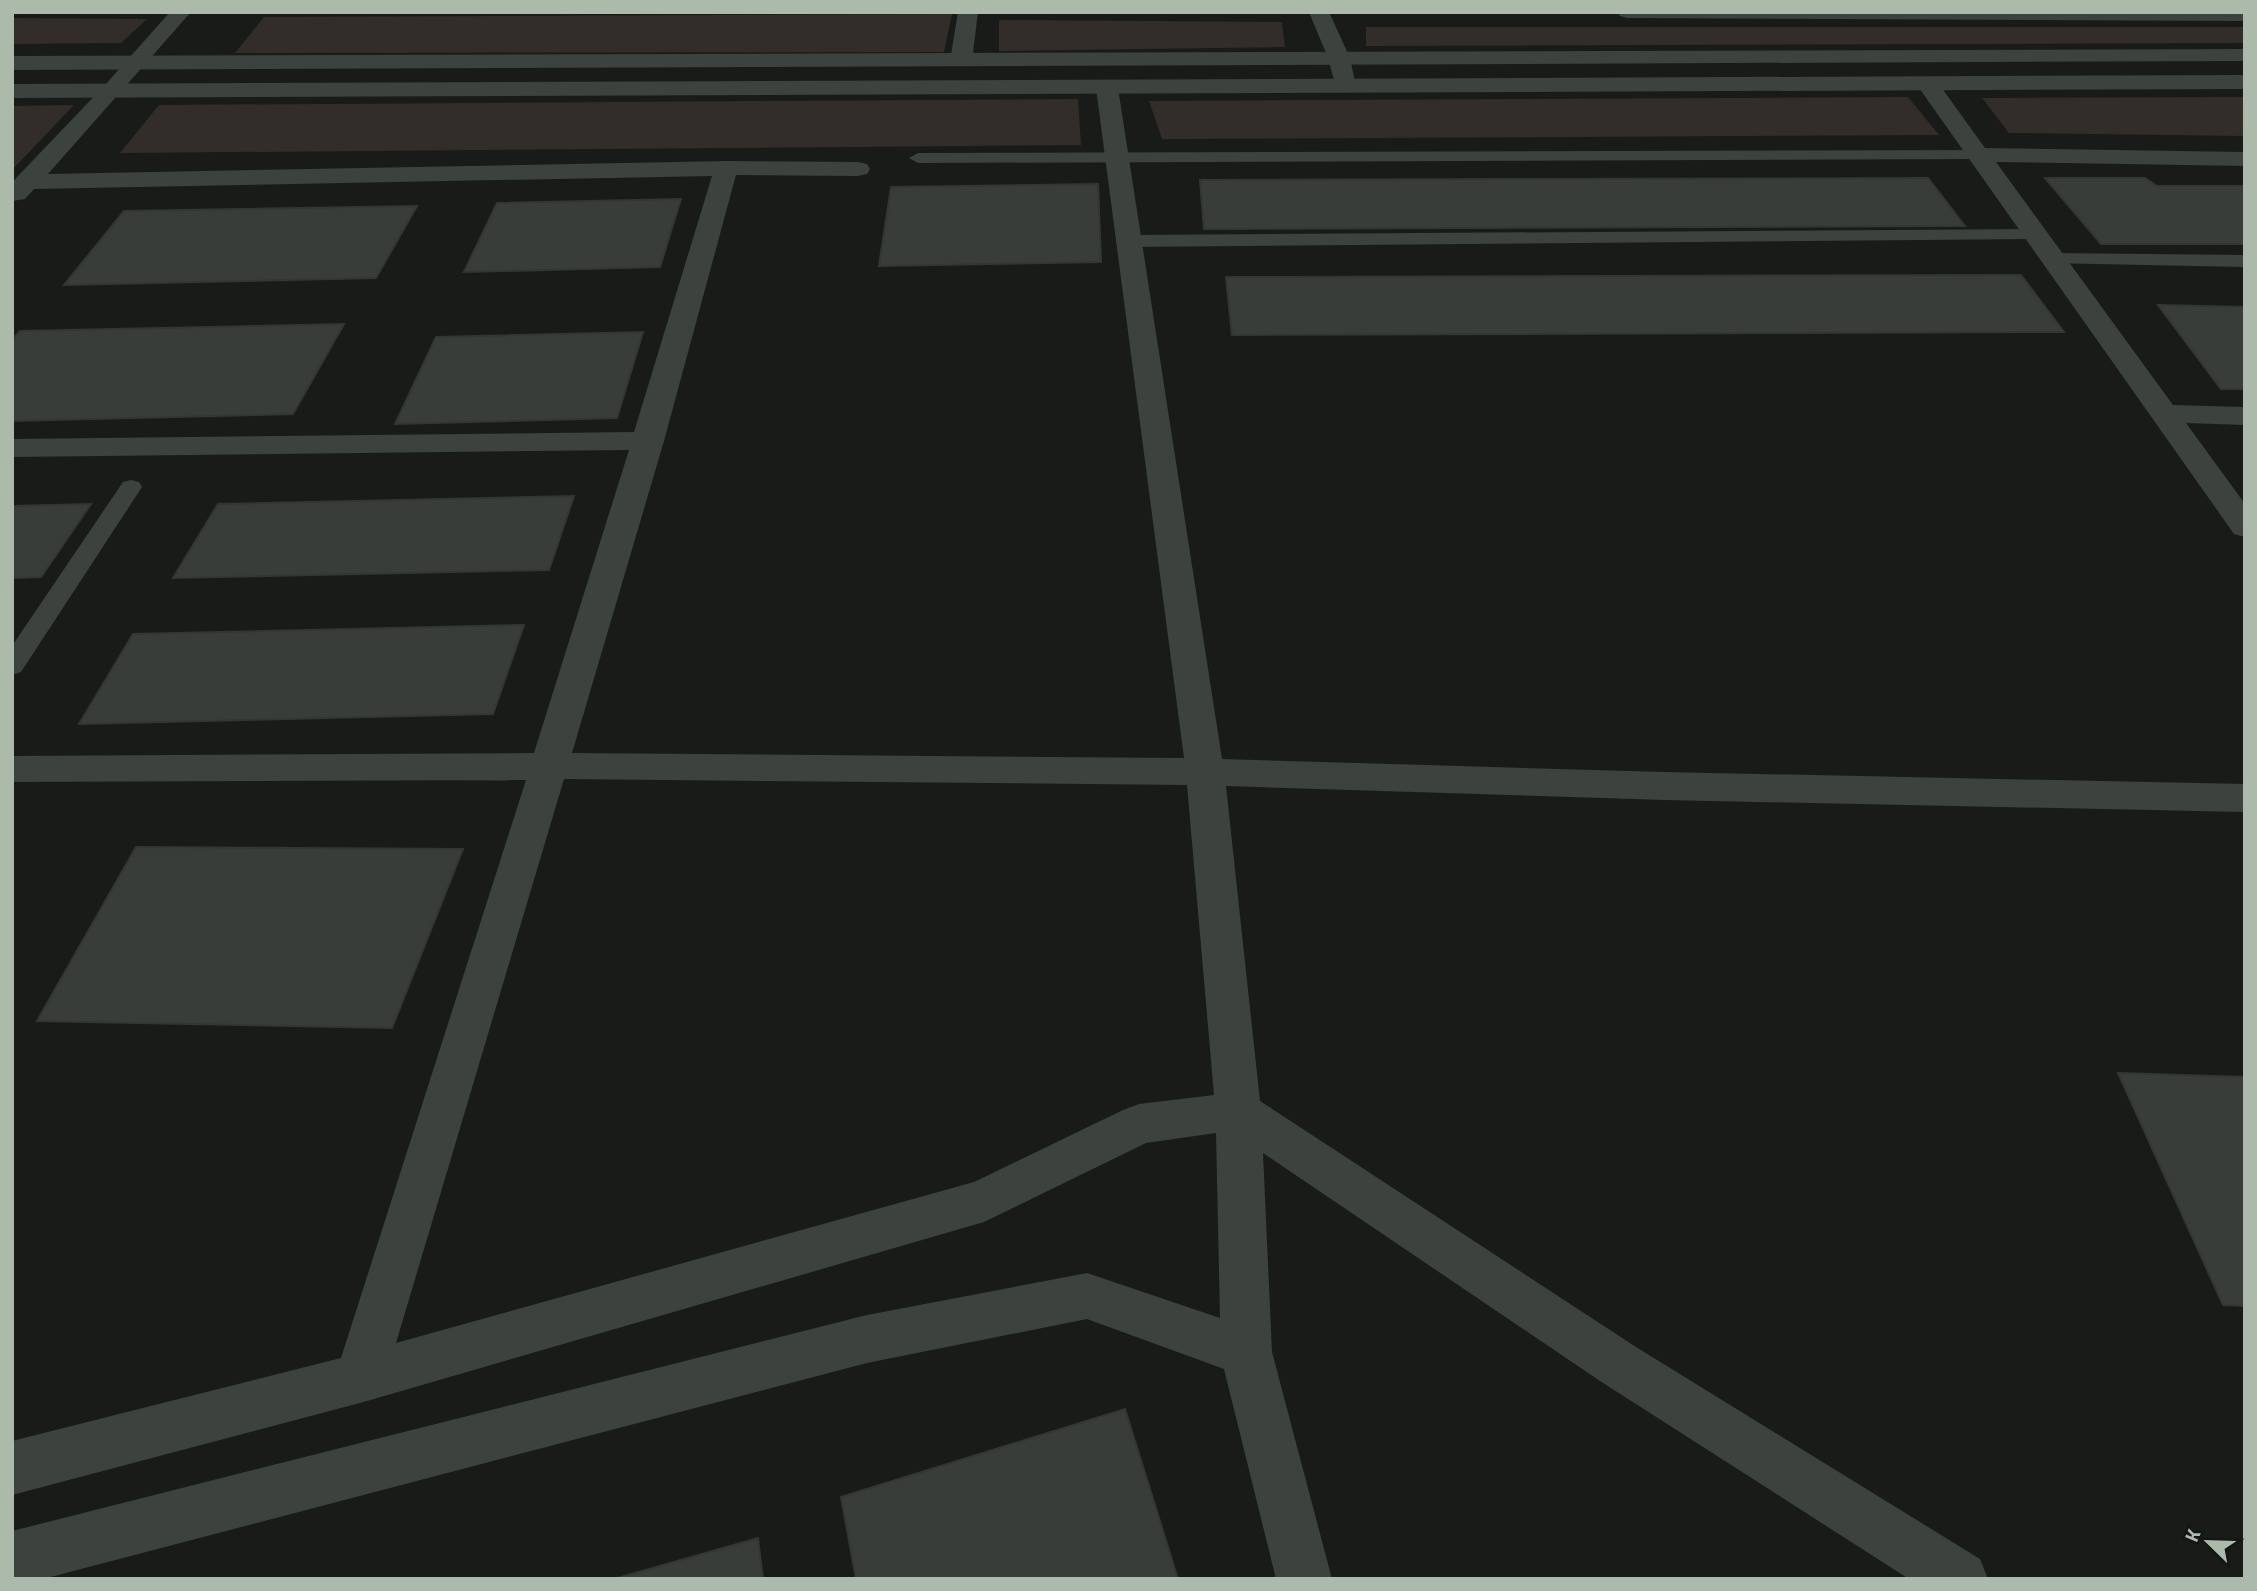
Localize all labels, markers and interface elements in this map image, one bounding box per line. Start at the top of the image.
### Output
north arrow [2173,1507,2243,1577]
text: K [2176,1524,2207,1546]

